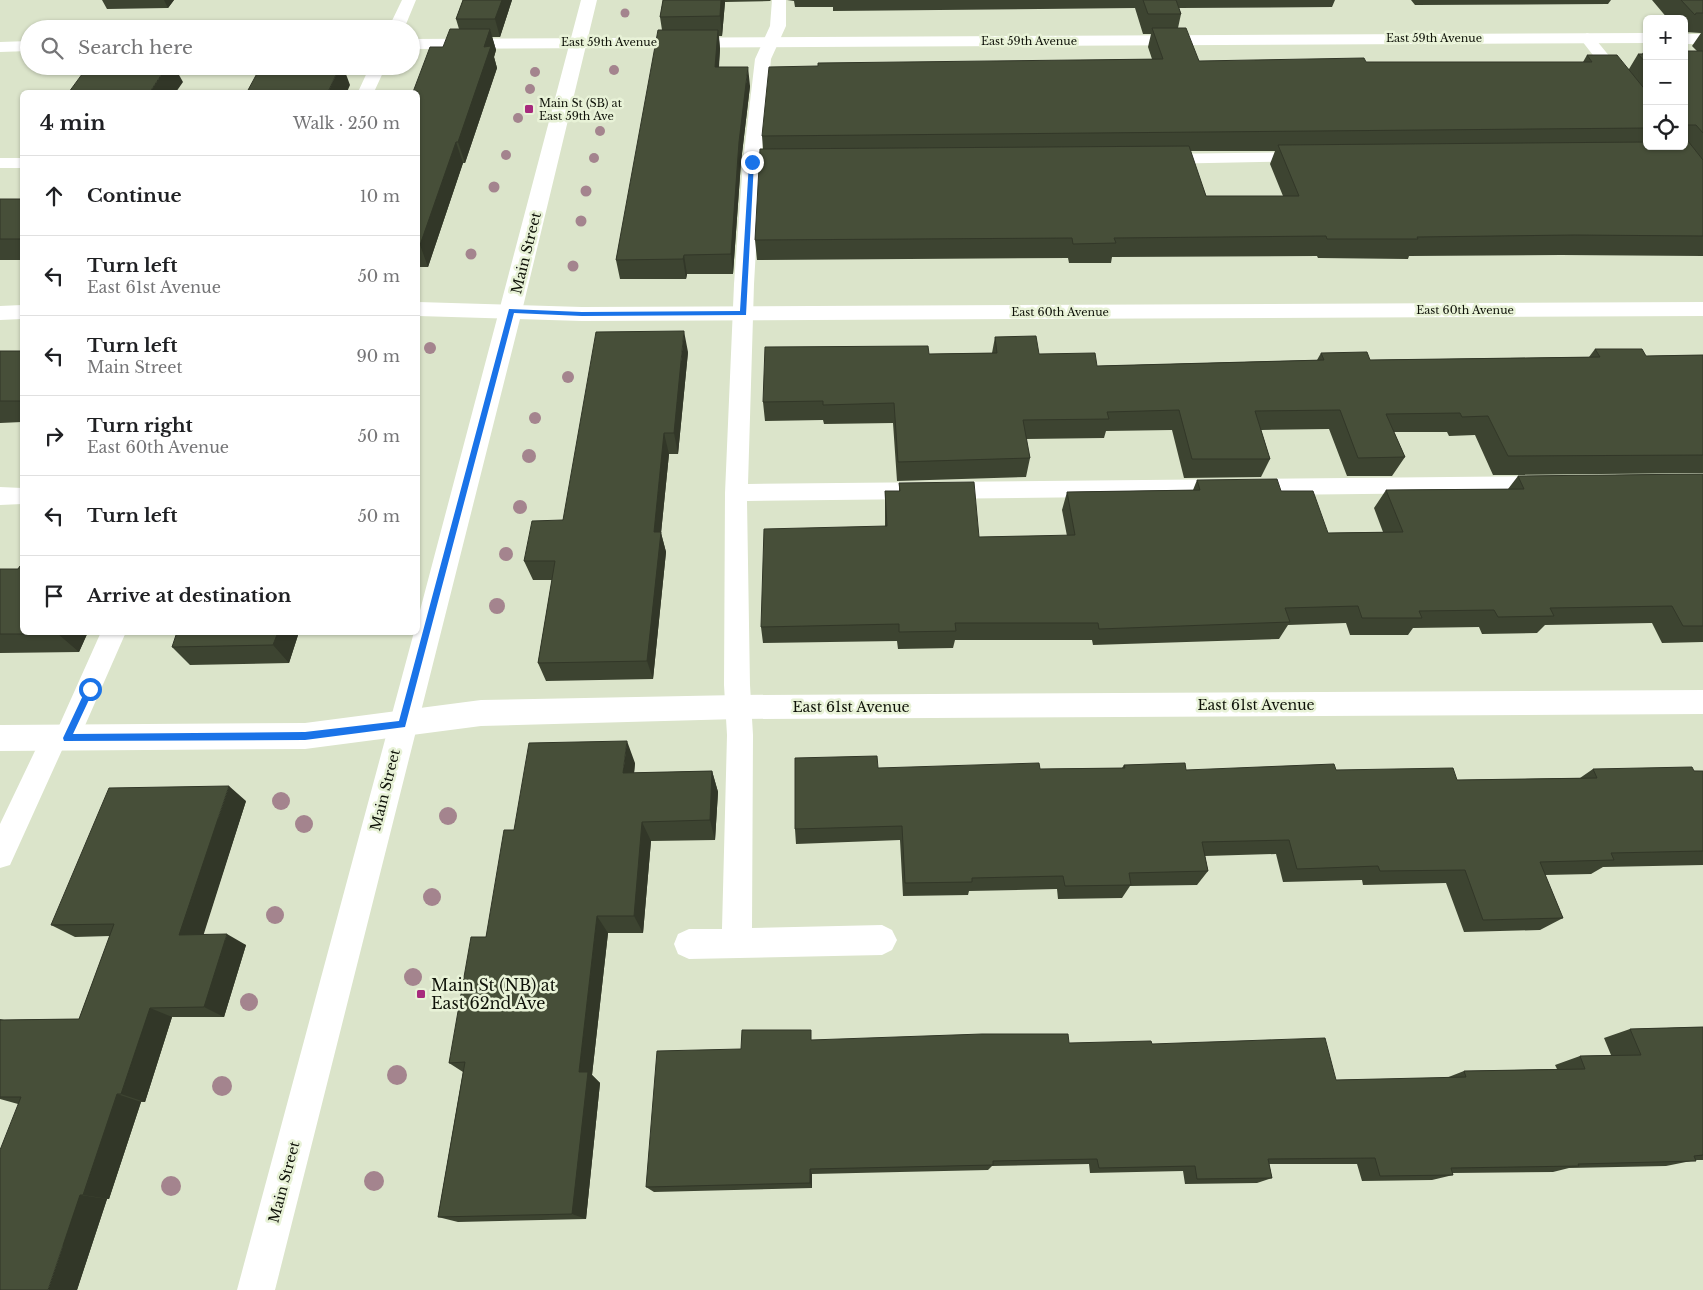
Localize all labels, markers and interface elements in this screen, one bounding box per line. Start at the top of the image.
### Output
map controls [1643,15,1688,150]
button: + [1643,15,1688,60]
search box [20,20,420,75]
street label: East 59th Avenue [1386,31,1482,45]
icon: search [38,34,66,62]
street label: East 59th Avenue [981,34,1077,48]
street label: East 59th Avenue [561,35,657,49]
text: Search here [78,36,193,59]
button: − [1643,60,1688,105]
place label: Main St (SB) at East 59th Ave [539,96,623,123]
marker: Main St (SB) at East 59th Ave [523,103,535,115]
button: locate [1643,105,1688,150]
text: 4 min [40,110,106,136]
text: Walk · 250 m [293,113,400,133]
route end [741,151,764,174]
icon: ahead [40,182,68,210]
text: Continue [87,184,182,207]
text: 10 m [360,186,400,206]
street label: Main Street [507,210,545,296]
text: Turn left [87,254,178,277]
icon: left [40,262,68,290]
text: 50 m [358,266,400,286]
text: East 61st Avenue [87,277,221,297]
street label: East 60th Avenue [1416,303,1514,317]
street label: East 60th Avenue [1011,305,1109,319]
text: Turn left [87,334,178,357]
icon: left [40,342,68,370]
text: 90 m [357,346,400,366]
text: Main Street [87,357,183,377]
text: Turn right [87,414,193,437]
icon: right [40,422,68,450]
text: 50 m [358,426,400,446]
text: East 60th Avenue [87,437,229,457]
icon: left [40,502,68,530]
text: Turn left [87,504,178,527]
text: 50 m [358,506,400,526]
icon: arrive [40,582,68,610]
text: Arrive at destination [87,584,291,607]
route start [79,678,102,701]
street label: East 61st Avenue [1197,696,1315,714]
street label: East 61st Avenue [792,698,910,716]
street label: Main Street [366,747,404,833]
place label: Main St (NB) at East 62nd Ave [431,975,556,1013]
marker: Main St (NB) at East 62nd Ave [415,988,427,1000]
street label: Main Street [264,1139,304,1225]

